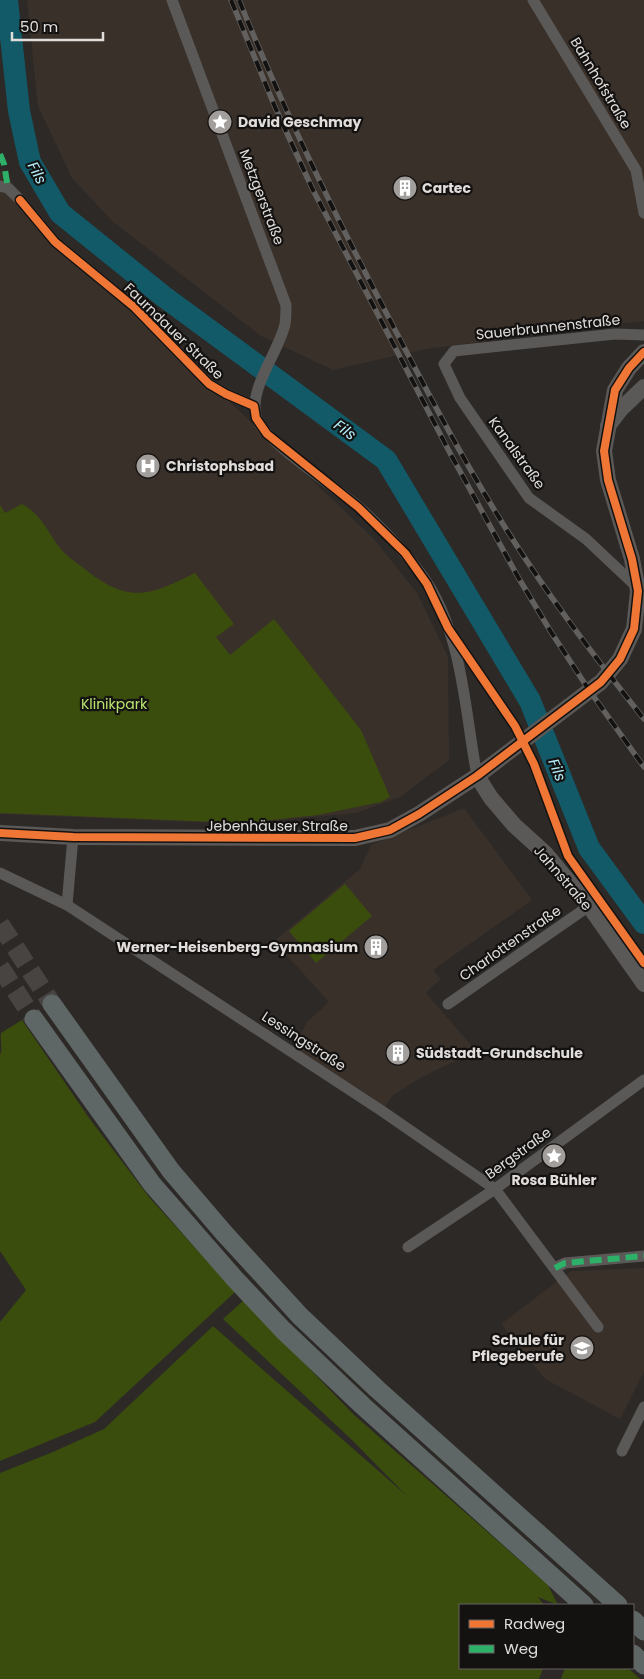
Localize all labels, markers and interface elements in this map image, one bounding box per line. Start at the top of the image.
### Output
scale bar [12,10,104,42]
text: 50 m [20,16,58,37]
street label: Bahnhofstraße [566,33,636,133]
place icon: David Geschmay [207,109,233,135]
place label: David Geschmay [238,112,361,132]
street label: Metzgerstraße [235,146,290,248]
water label: Fils [23,158,52,188]
building icon: Cartec [392,175,418,201]
place label: Cartec [422,178,471,198]
street label: Faurndauer Straße [120,278,228,384]
street label: Sauerbrunnenstraße [475,309,621,345]
street label: Kanalstraße [484,413,550,494]
water label: Fils [330,414,361,445]
hospital icon: Christophsbad [135,453,161,479]
place label: Christophsbad [166,456,274,476]
park label: Klinikpark [81,694,148,714]
water label: Fils [543,755,572,784]
street label: Jebenhäuser Straße [206,816,348,836]
street label: Jahnstraße [529,841,597,915]
street label: Charlottenstraße [455,900,565,986]
building icon: Werner-Heisenberg-Gymnasium [363,934,389,960]
place label: Werner-Heisenberg-Gymnasium [116,937,358,957]
street label: Lessingstraße [258,1006,350,1076]
building icon: Südstadt-Grundschule [385,1040,411,1066]
place label: Südstadt-Grundschule [416,1043,583,1063]
street label: Bergstraße [481,1122,555,1184]
place icon: Rosa Bühler [541,1143,567,1169]
place label: Rosa Bühler [511,1170,597,1190]
place label: Schule für Pflegeberufe [472,1330,564,1366]
school or university icon: Schule für Pflegeberufe [569,1335,595,1361]
legend [459,1604,634,1669]
text: Radweg [504,1613,565,1634]
text: Weg [504,1638,538,1659]

